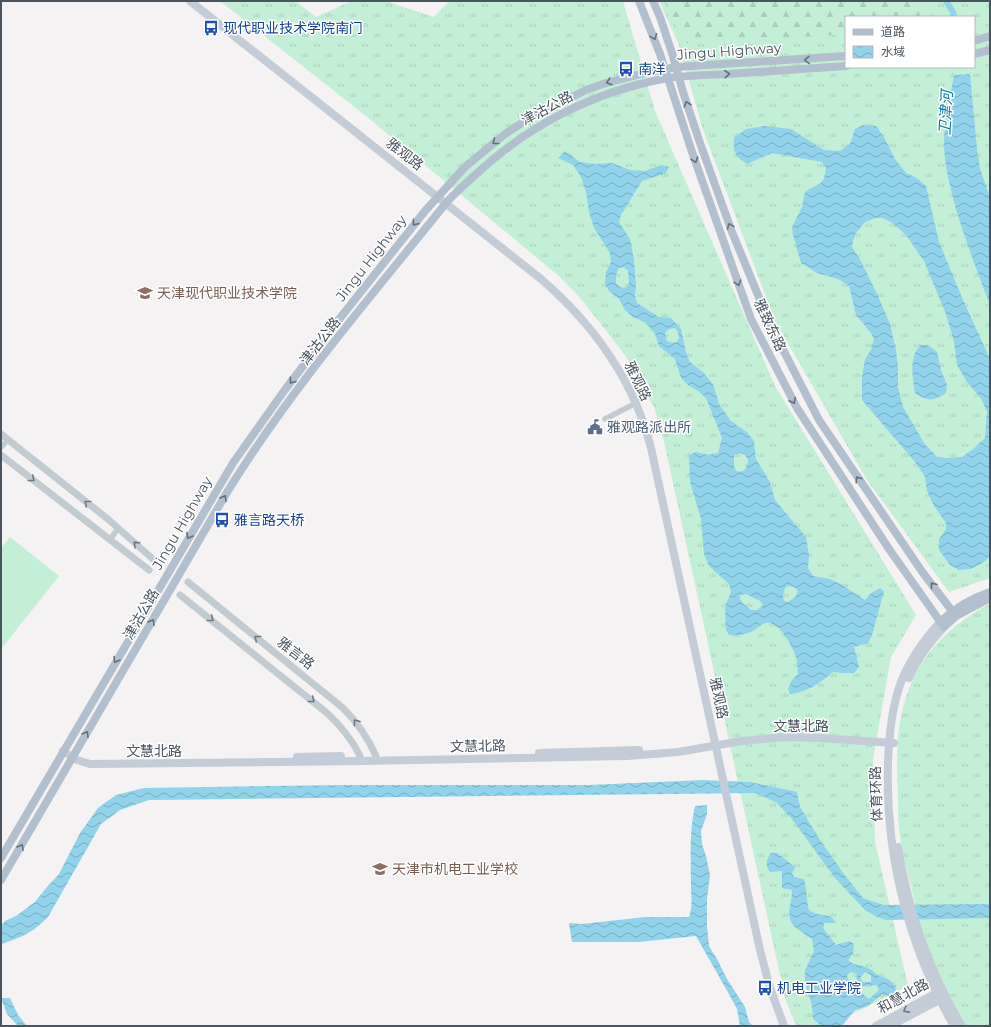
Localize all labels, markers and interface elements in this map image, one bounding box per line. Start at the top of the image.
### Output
legend [845,16,975,68]
bus stop icon: 现代职业技术学院南门 [202,19,220,37]
place label: 现代职业技术学院南门 [223,19,363,37]
text: 道路 [881,24,905,39]
one-way arrow [649,34,657,41]
street label: Jingu Highway [675,38,782,64]
text: 水域 [881,44,905,59]
one-way arrow [804,55,810,64]
bus stop icon: 南洋 [617,60,635,78]
place label: 南洋 [638,60,666,78]
one-way arrow [724,69,730,78]
one-way arrow [606,77,613,86]
street label: 津沽公路 [518,87,576,129]
water label: 卫津河 [935,87,956,136]
one-way arrow [683,100,692,107]
street label: 雅观路 [383,134,427,174]
one-way arrow [492,138,499,145]
one-way arrow [690,157,699,164]
street label: Jingu Highway [331,211,411,306]
one-way arrow [413,219,420,226]
one-way arrow [727,223,735,230]
one-way arrow [734,279,742,286]
school or university icon: 天津现代职业技术学院 [136,284,154,302]
place label: 天津现代职业技术学院 [157,284,297,302]
street label: 雅致东路 [750,296,790,354]
street label: 津沽公路 [296,313,344,369]
street label: 雅观路 [621,358,655,404]
one-way arrow [289,376,296,383]
one-way arrow [788,396,796,404]
public building icon: 雅观路派出所 [586,418,604,436]
place label: 雅观路派出所 [607,418,691,436]
street label: Jingu Highway [148,473,216,574]
one-way arrow [27,474,34,481]
one-way arrow [856,476,863,483]
one-way arrow [220,495,227,502]
one-way arrow [85,501,92,508]
bus stop icon: 雅言路天桥 [213,511,231,529]
place label: 雅言路天桥 [234,511,304,529]
one-way arrow [187,532,194,539]
one-way arrow [133,542,141,549]
one-way arrow [930,583,937,590]
street label: 津沽公路 [119,585,163,643]
one-way arrow [206,615,213,622]
one-way arrow [147,619,154,626]
street label: 雅言路 [274,633,318,673]
one-way arrow [254,636,261,643]
one-way arrow [114,656,121,663]
street label: 雅观路 [706,676,732,720]
one-way arrow [308,696,315,703]
street label: 文慧北路 [773,717,829,735]
one-way arrow [353,720,360,727]
one-way arrow [81,731,89,738]
street label: 文慧北路 [450,737,506,755]
street label: 文慧北路 [126,742,182,760]
street label: 体育环路 [866,766,886,822]
one-way arrow [16,844,23,851]
school or university icon: 天津市机电工业学校 [371,860,389,878]
place label: 天津市机电工业学校 [392,860,518,878]
street label: 和慧北路 [874,975,932,1017]
bus stop icon: 机电工业学院 [756,979,774,997]
place label: 机电工业学院 [777,979,861,997]
one-way arrow [903,1005,910,1012]

